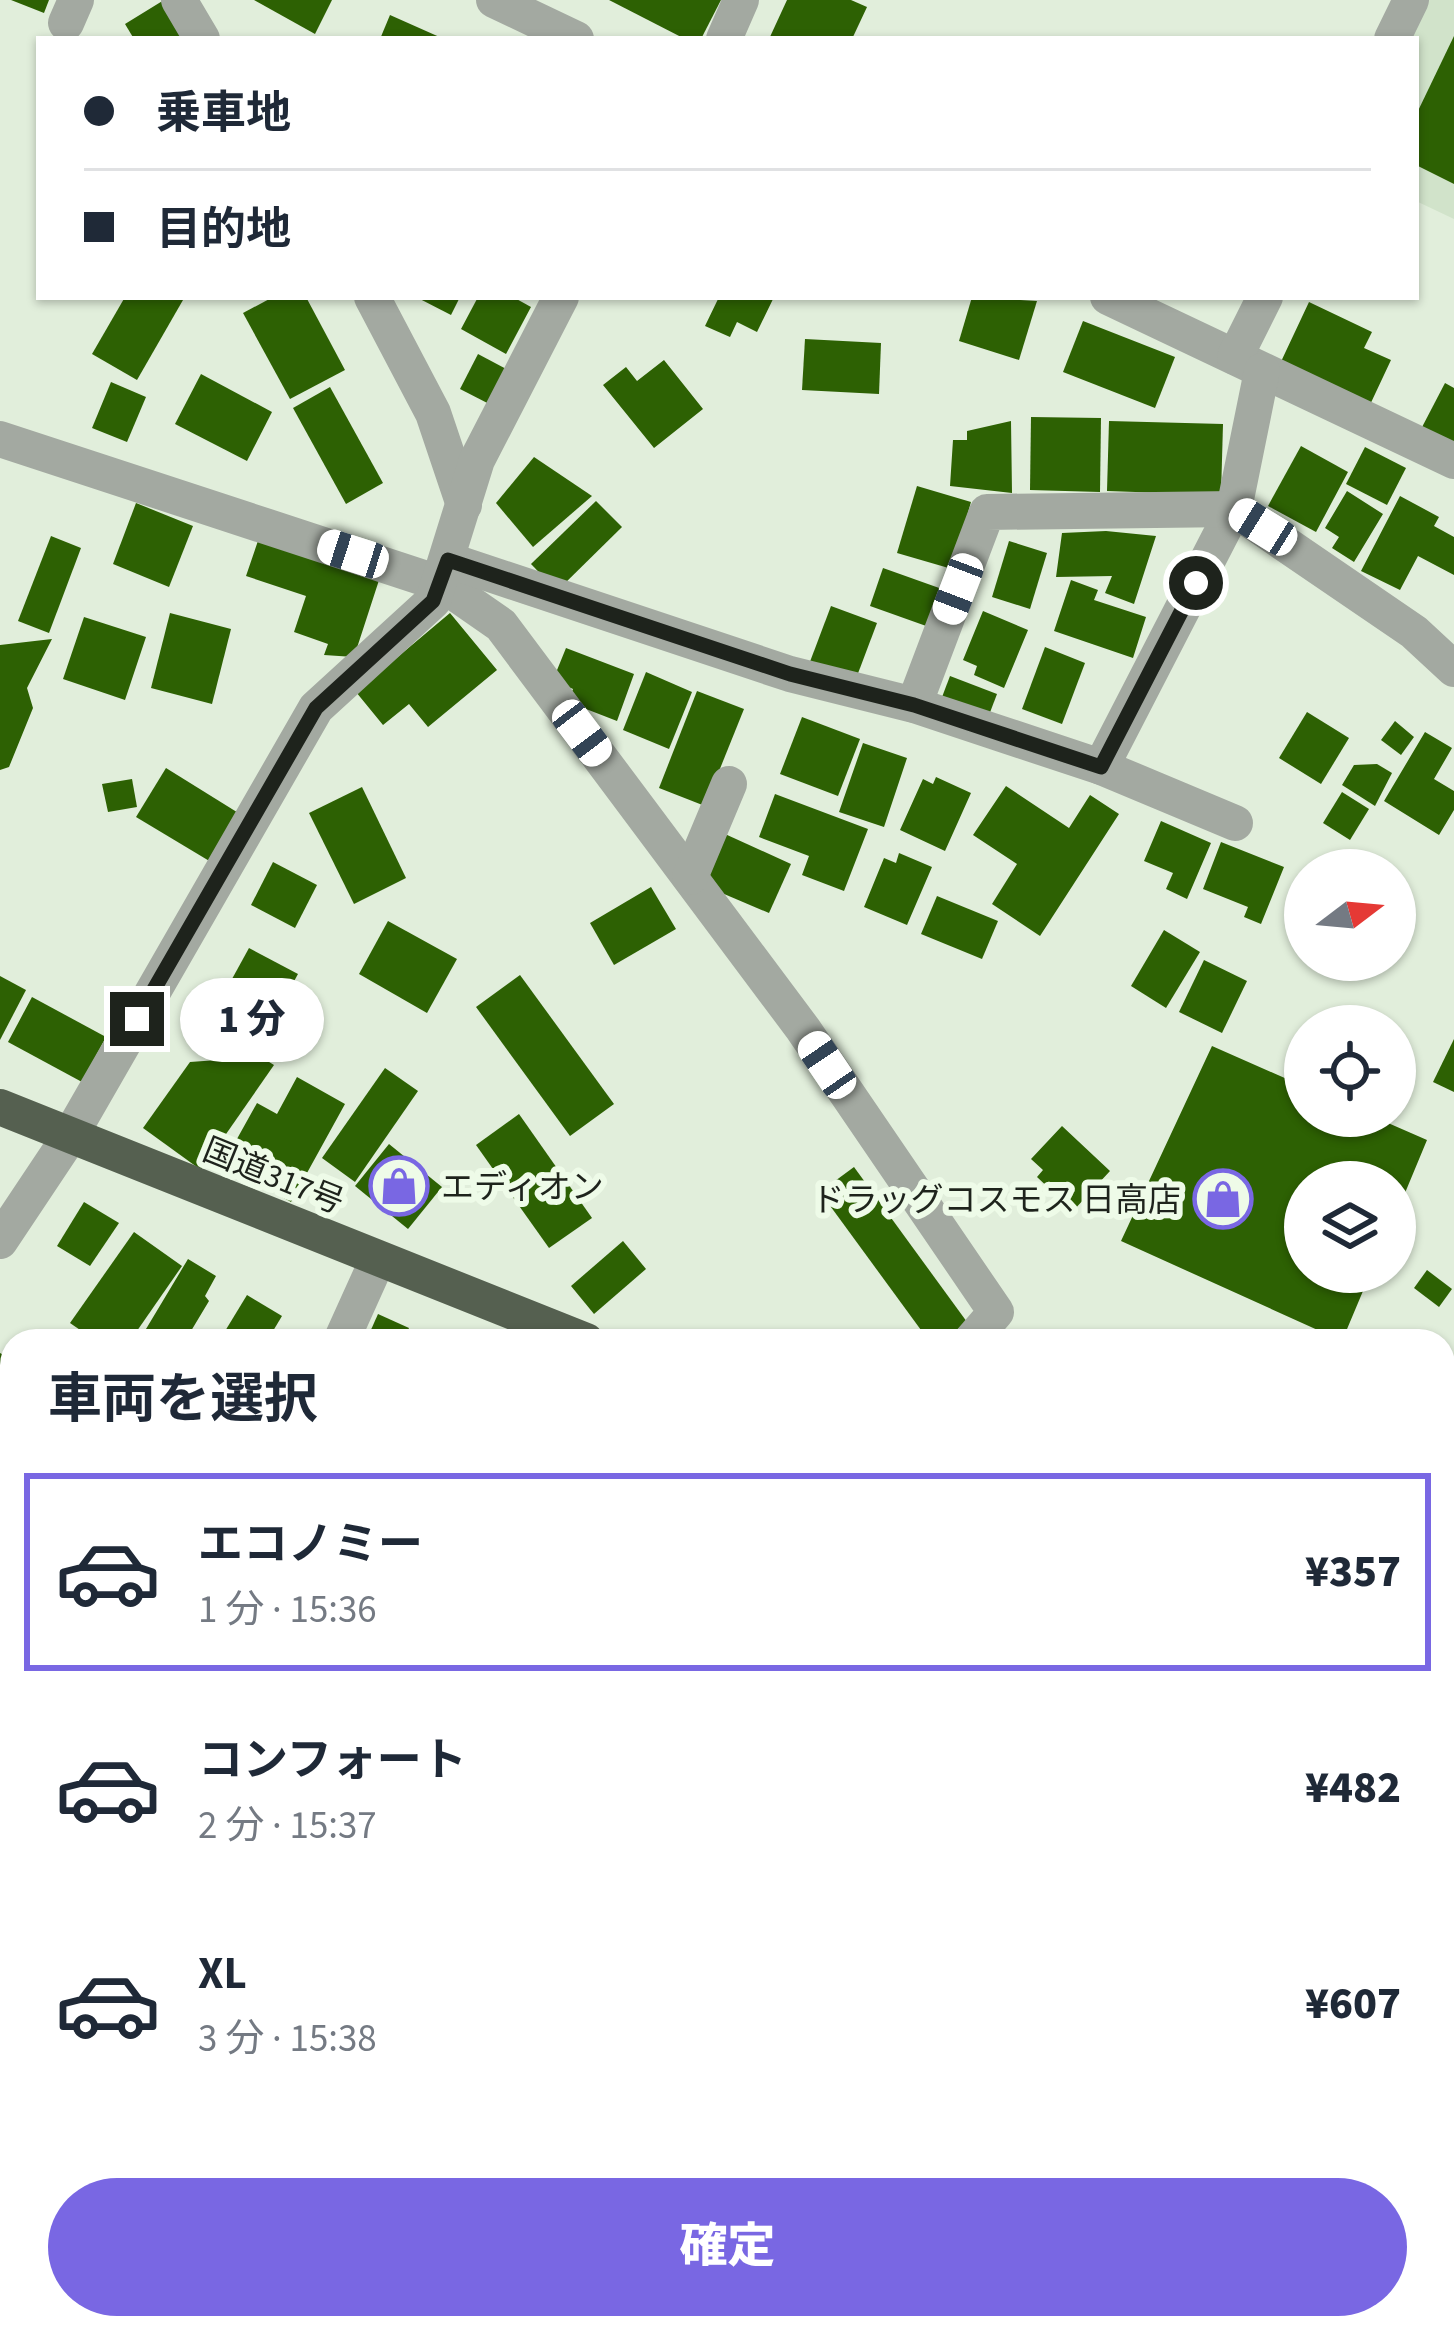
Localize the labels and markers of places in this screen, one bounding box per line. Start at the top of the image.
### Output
shop icon: エディオン [368,1155,430,1217]
place label: エディオン [441,1164,604,1211]
shop icon: ドラッグコスモス 日高店 [1192,1168,1254,1230]
place label: ドラッグコスモス 日高店 [811,1177,1181,1224]

